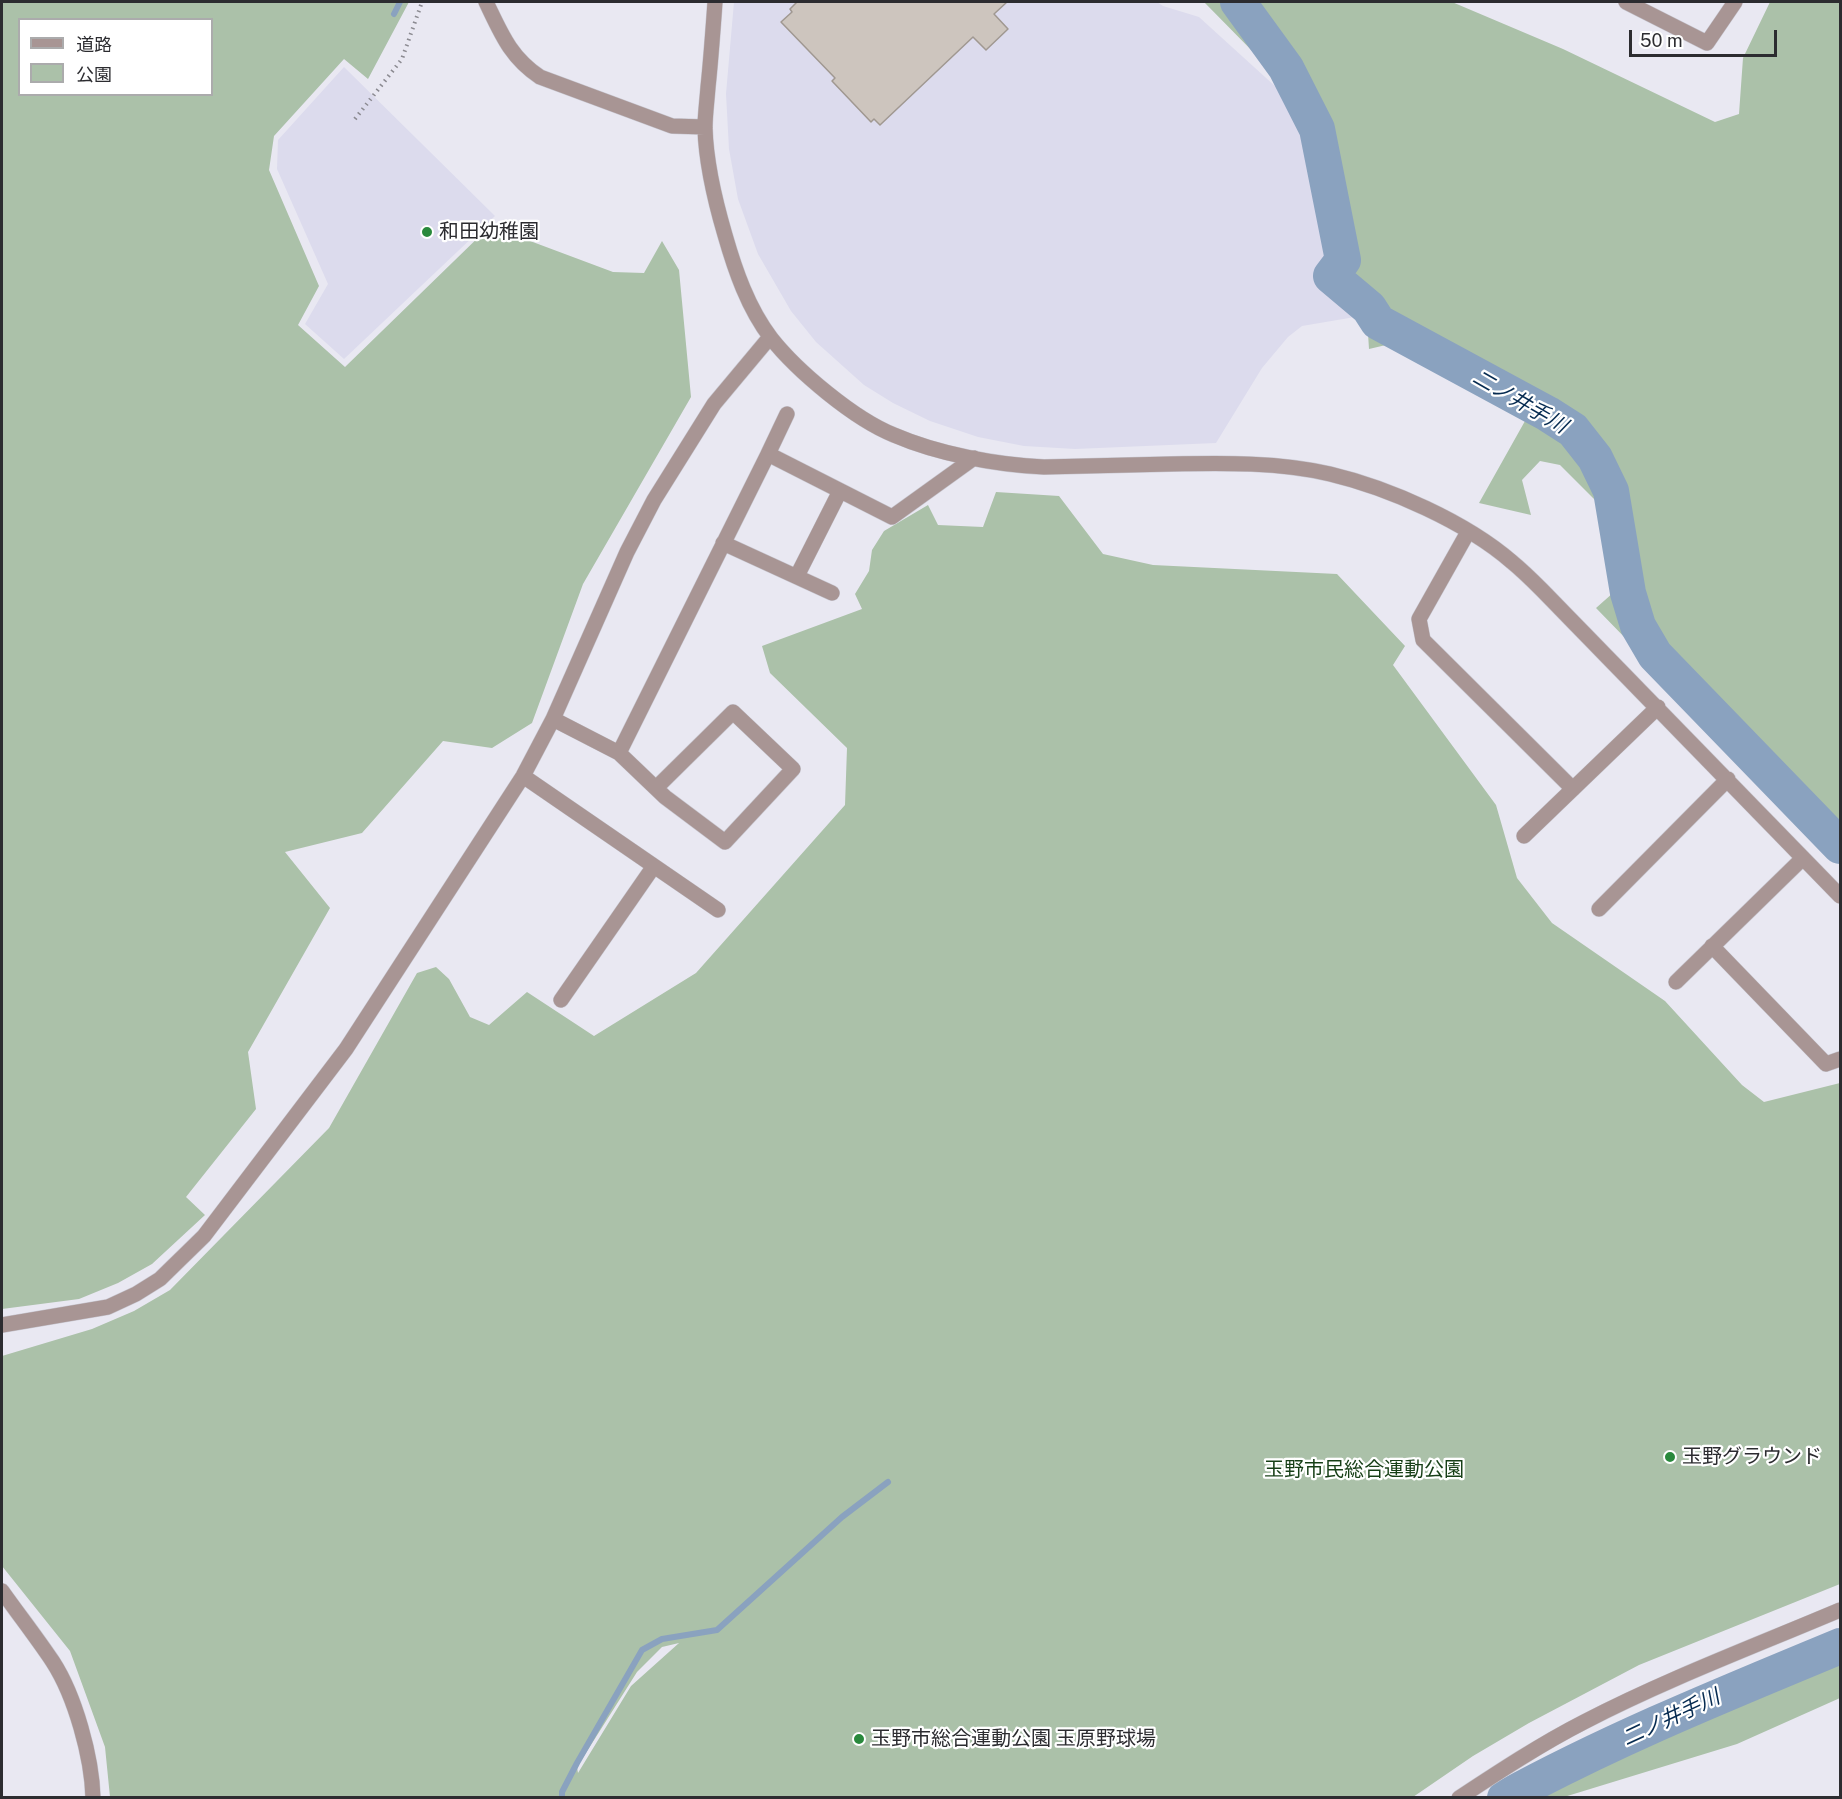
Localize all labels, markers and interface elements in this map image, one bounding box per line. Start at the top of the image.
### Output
legend [18,18,213,96]
scale bar [1632,18,1780,56]
text: 50 m [1640,30,1683,51]
text: 道路 [76,34,112,55]
text: 公園 [76,64,112,85]
place label: 和田幼稚園 [439,220,539,244]
marker: 和田幼稚園 [420,225,434,239]
water label: 二ノ井手川 [1468,365,1572,439]
place label: 玉野グラウンド [1682,1445,1822,1469]
marker: 玉野グラウンド [1663,1450,1677,1464]
park label: 玉野市民総合運動公園 [1264,1458,1464,1482]
water label: 二ノ井手川 [1618,1684,1724,1752]
place label: 玉野市総合運動公園 玉原野球場 [871,1727,1156,1751]
marker: 玉野市総合運動公園 玉原野球場 [852,1732,866,1746]

